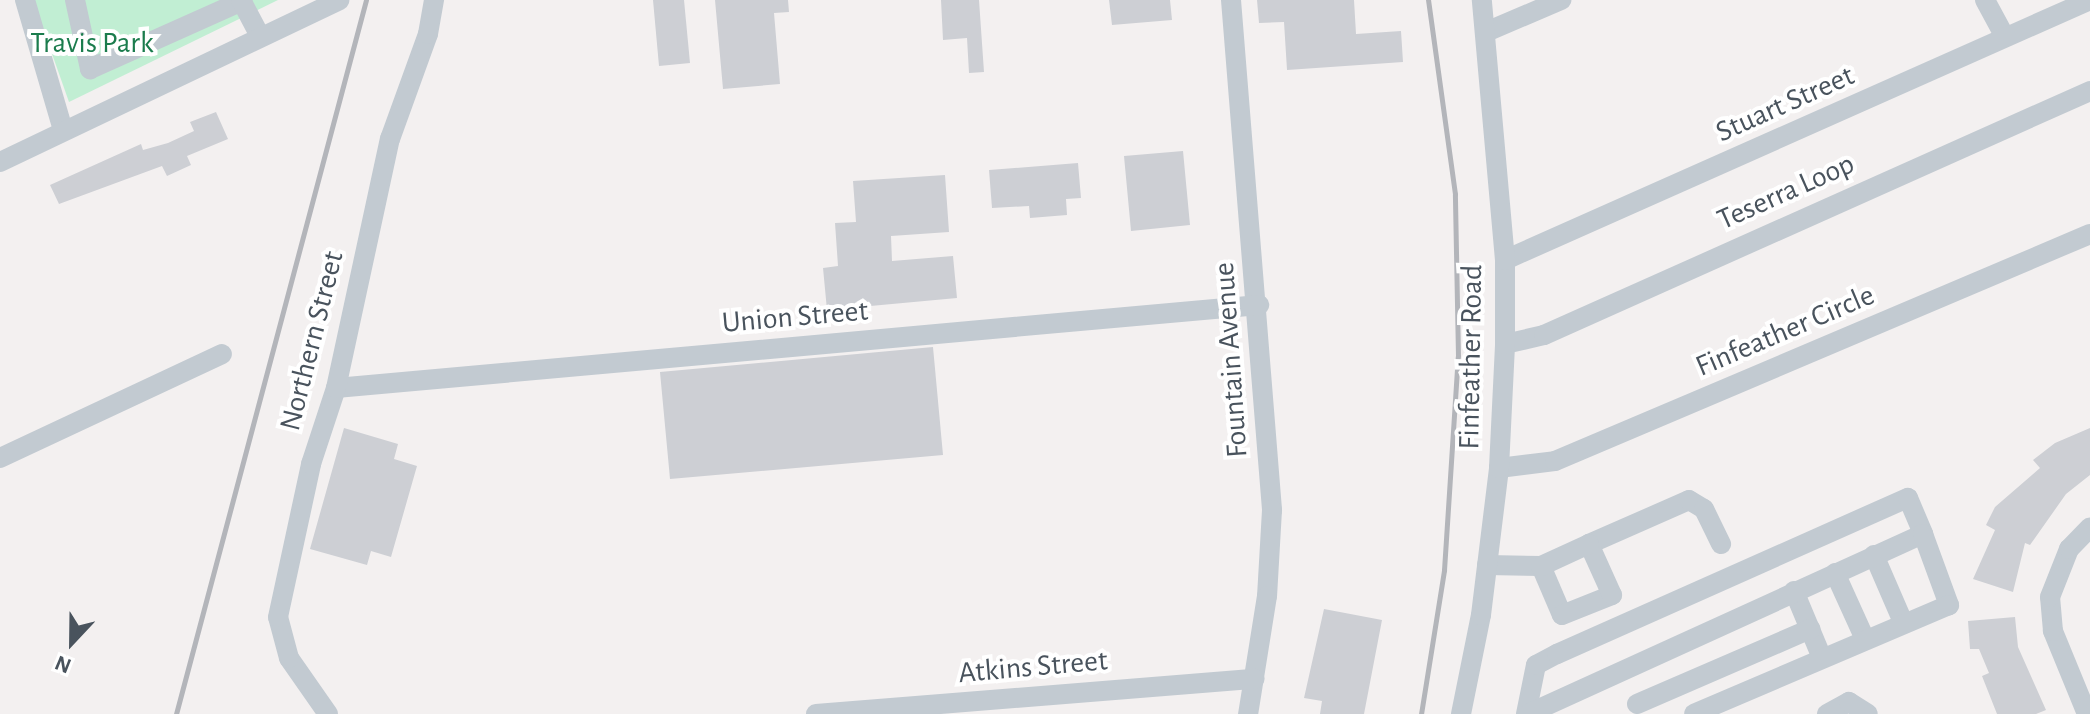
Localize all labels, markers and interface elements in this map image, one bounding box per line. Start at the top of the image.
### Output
park label: Travis Park [30,25,154,61]
street label: Stuart Street [1710,58,1860,150]
street label: Teserra Loop [1712,146,1860,238]
street label: Northern Street [272,247,352,435]
street label: Fountain Avenue [1206,261,1256,459]
street label: Finfeather Road [1451,264,1491,450]
street label: Finfeather Circle [1690,277,1880,385]
street label: Union Street [721,293,869,341]
north arrow [32,602,112,682]
street label: Atkins Street [957,643,1109,691]
text: N [52,651,74,677]

